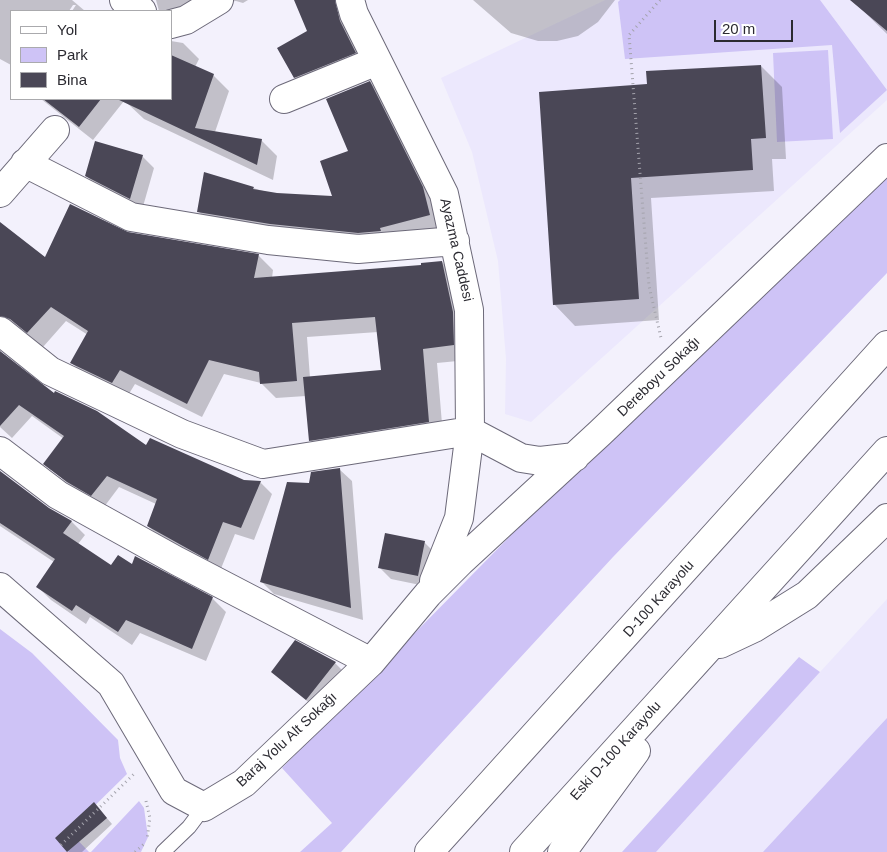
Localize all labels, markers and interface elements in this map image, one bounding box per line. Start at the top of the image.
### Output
legend [10,10,172,100]
scale bar [717,10,796,42]
text: 20 m [722,20,755,37]
text: Yol [57,21,77,38]
text: Park [57,46,88,63]
text: Bina [57,71,87,88]
street label: Ayazma Caddesi [436,197,476,303]
street label: Dereboyu Sokağı [614,333,704,421]
street label: D-100 Karayolu [620,557,698,641]
street label: Baraj Yolu Alt Sokağı [233,689,341,791]
street label: Eski D-100 Karayolu [567,698,665,804]

